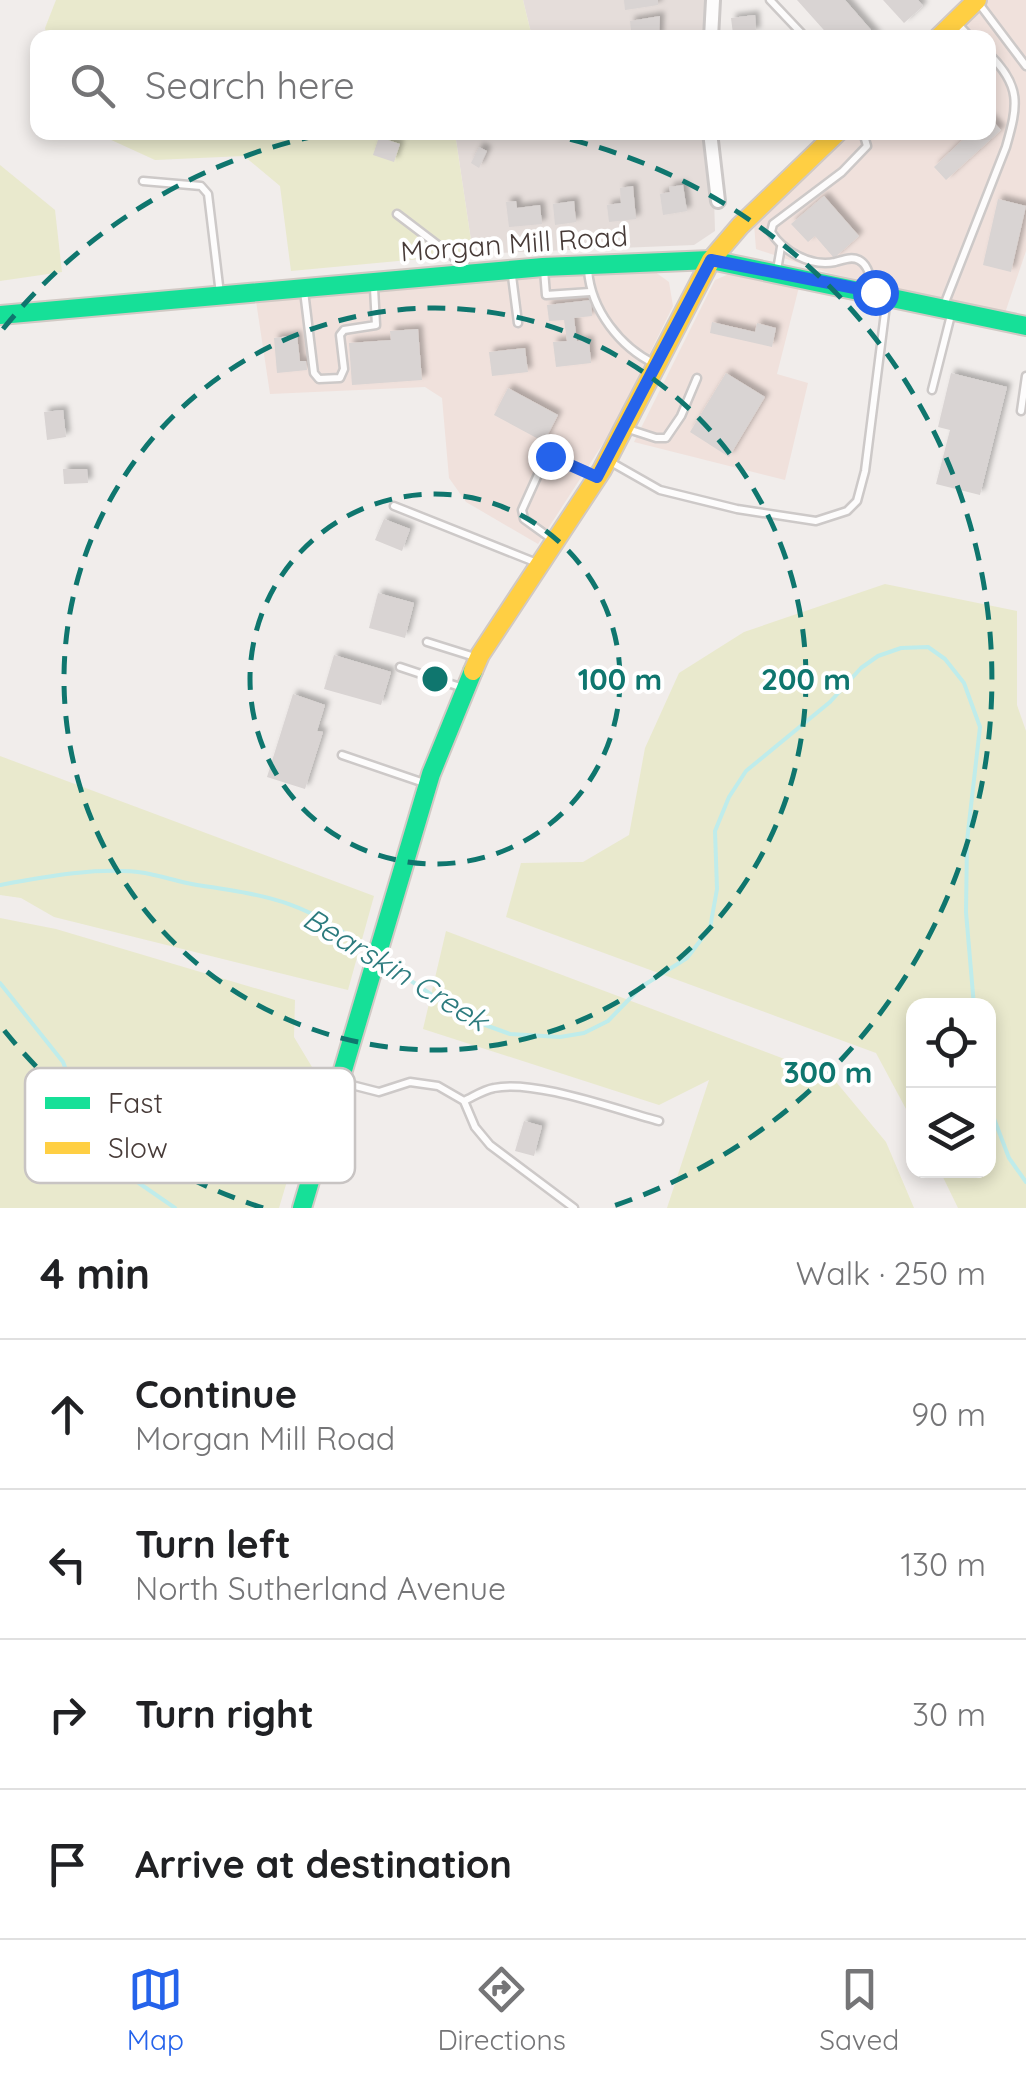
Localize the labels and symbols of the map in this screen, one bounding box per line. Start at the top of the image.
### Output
street label: Morgan Mill Road [399,218,629,268]
route start [853,270,899,316]
route end [528,434,574,480]
text: 100 m [578,660,662,698]
text: 200 m [761,660,851,698]
centre of rings [417,661,453,697]
water label: Bearskin Creek [297,899,498,1041]
text: 300 m [783,1053,873,1091]
legend [25,1068,355,1183]
text: Fast [108,1085,163,1120]
text: Slow [108,1130,168,1165]

